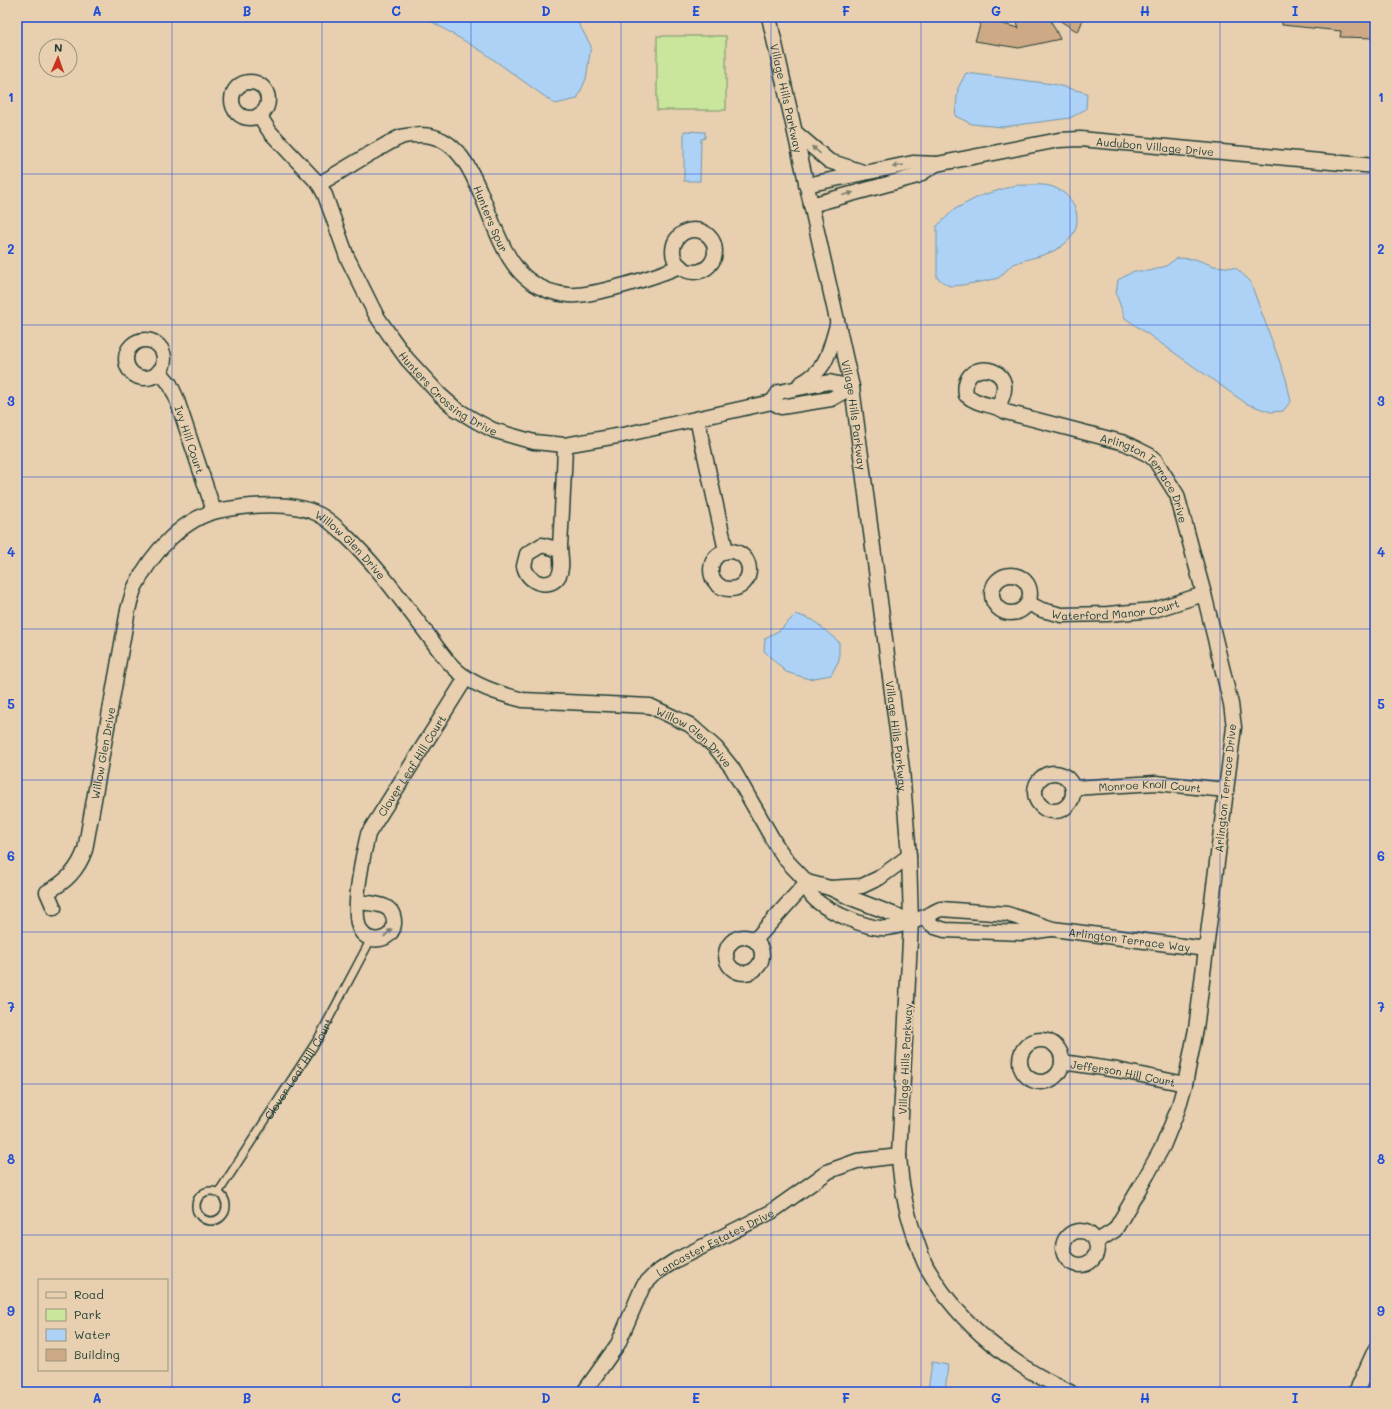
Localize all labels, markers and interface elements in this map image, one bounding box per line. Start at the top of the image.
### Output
text: A [92,2,102,19]
text: B [243,2,252,19]
text: C [391,2,401,19]
text: D [541,2,551,19]
text: E [692,2,700,19]
text: F [842,2,850,19]
text: G [991,2,1001,19]
text: H [1140,2,1150,19]
text: I [1292,2,1299,19]
north arrow [38,38,78,78]
text: N [54,40,63,55]
street label: Village Hills Parkway [768,42,807,154]
text: 1 [8,88,14,105]
text: 1 [1378,88,1384,105]
street label: Audubon Village Drive [1095,133,1215,159]
one-way arrow [810,146,821,155]
one-way arrow [892,163,904,169]
street label: Hunters Spur [471,183,512,254]
one-way arrow [842,191,854,197]
text: 2 [7,240,15,257]
text: 2 [1377,240,1385,257]
street label: Hunters Crossing Drive [396,348,499,438]
street label: Village Hills Parkway [839,358,870,471]
text: 3 [7,392,15,409]
text: 3 [1377,392,1385,409]
street label: Ivy Hill Court [172,403,209,476]
street label: Arlington Terrace Drive [1099,429,1192,525]
street label: Willow Glen Drive [313,506,390,582]
text: 4 [7,543,15,560]
text: 4 [1377,543,1385,560]
street label: Waterford Manor Court [1050,595,1181,623]
street label: Village Hills Parkway [883,680,911,792]
text: 5 [7,695,15,712]
text: 5 [1377,695,1385,712]
street label: Willow Glen Drive [654,702,736,770]
street label: Willow Glen Drive [87,705,118,801]
street label: Clover Leaf Hill Court [374,712,449,819]
street label: Arlington Terrace Drive [1211,723,1239,853]
street label: Monroe Knoll Court [1098,775,1202,795]
text: 6 [7,847,15,864]
text: 6 [1377,847,1385,864]
street label: Arlington Terrace Way [1068,924,1192,954]
one-way arrow [383,928,393,938]
text: 7 [7,998,15,1015]
text: 7 [1377,998,1385,1015]
street label: Village Hills Parkway [895,1003,915,1115]
street label: Clover Leaf Hill Court [260,1015,335,1122]
street label: Jefferson Hill Court [1070,1056,1177,1089]
text: 8 [7,1150,15,1167]
text: 8 [1377,1150,1385,1167]
street label: Lancaster Estates Drive [653,1204,776,1279]
legend [38,1279,168,1371]
text: Road [74,1286,104,1302]
text: 9 [7,1302,15,1319]
text: 9 [1377,1302,1385,1319]
text: Park [74,1306,101,1322]
text: Water [74,1326,111,1342]
text: Building [74,1346,120,1362]
text: A [92,1389,102,1406]
text: B [243,1389,252,1406]
text: C [391,1389,401,1406]
text: D [541,1389,551,1406]
text: E [692,1389,700,1406]
text: F [842,1389,850,1406]
text: G [991,1389,1001,1406]
text: H [1140,1389,1150,1406]
text: I [1292,1389,1299,1406]

